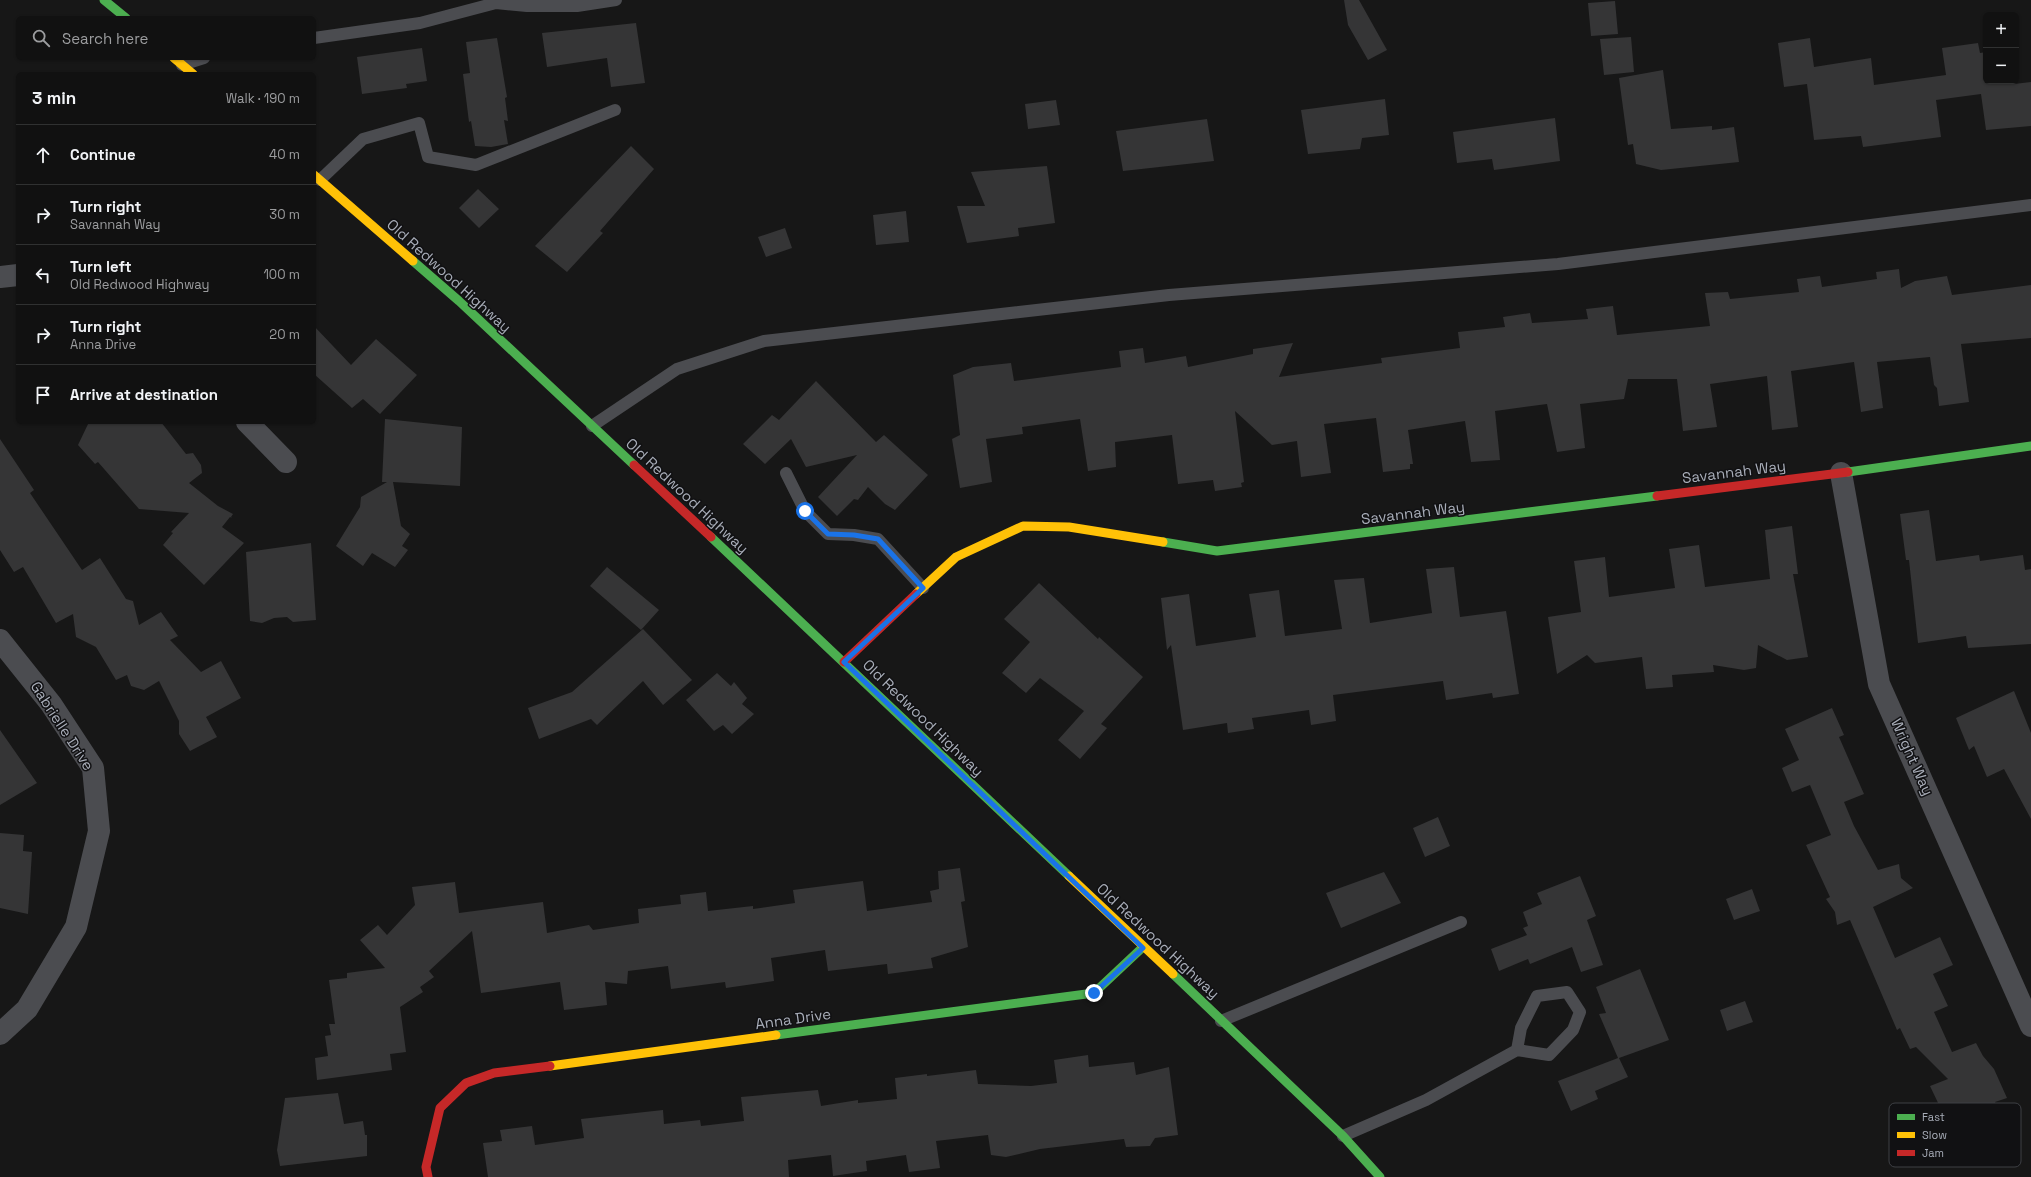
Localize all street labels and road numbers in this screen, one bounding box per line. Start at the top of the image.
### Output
street label: Old Redwood Highway [383,215,515,337]
street label: Old Redwood Highway [622,434,753,557]
street label: Savannah Way [1681,456,1787,487]
street label: Savannah Way [1360,497,1466,528]
street label: Old Redwood Highway [859,655,988,780]
street label: Gabrielle Drive [27,678,98,774]
street label: Wright Way [1887,715,1938,798]
street label: Old Redwood Highway [1093,879,1224,1002]
street label: Anna Drive [754,1004,832,1033]

